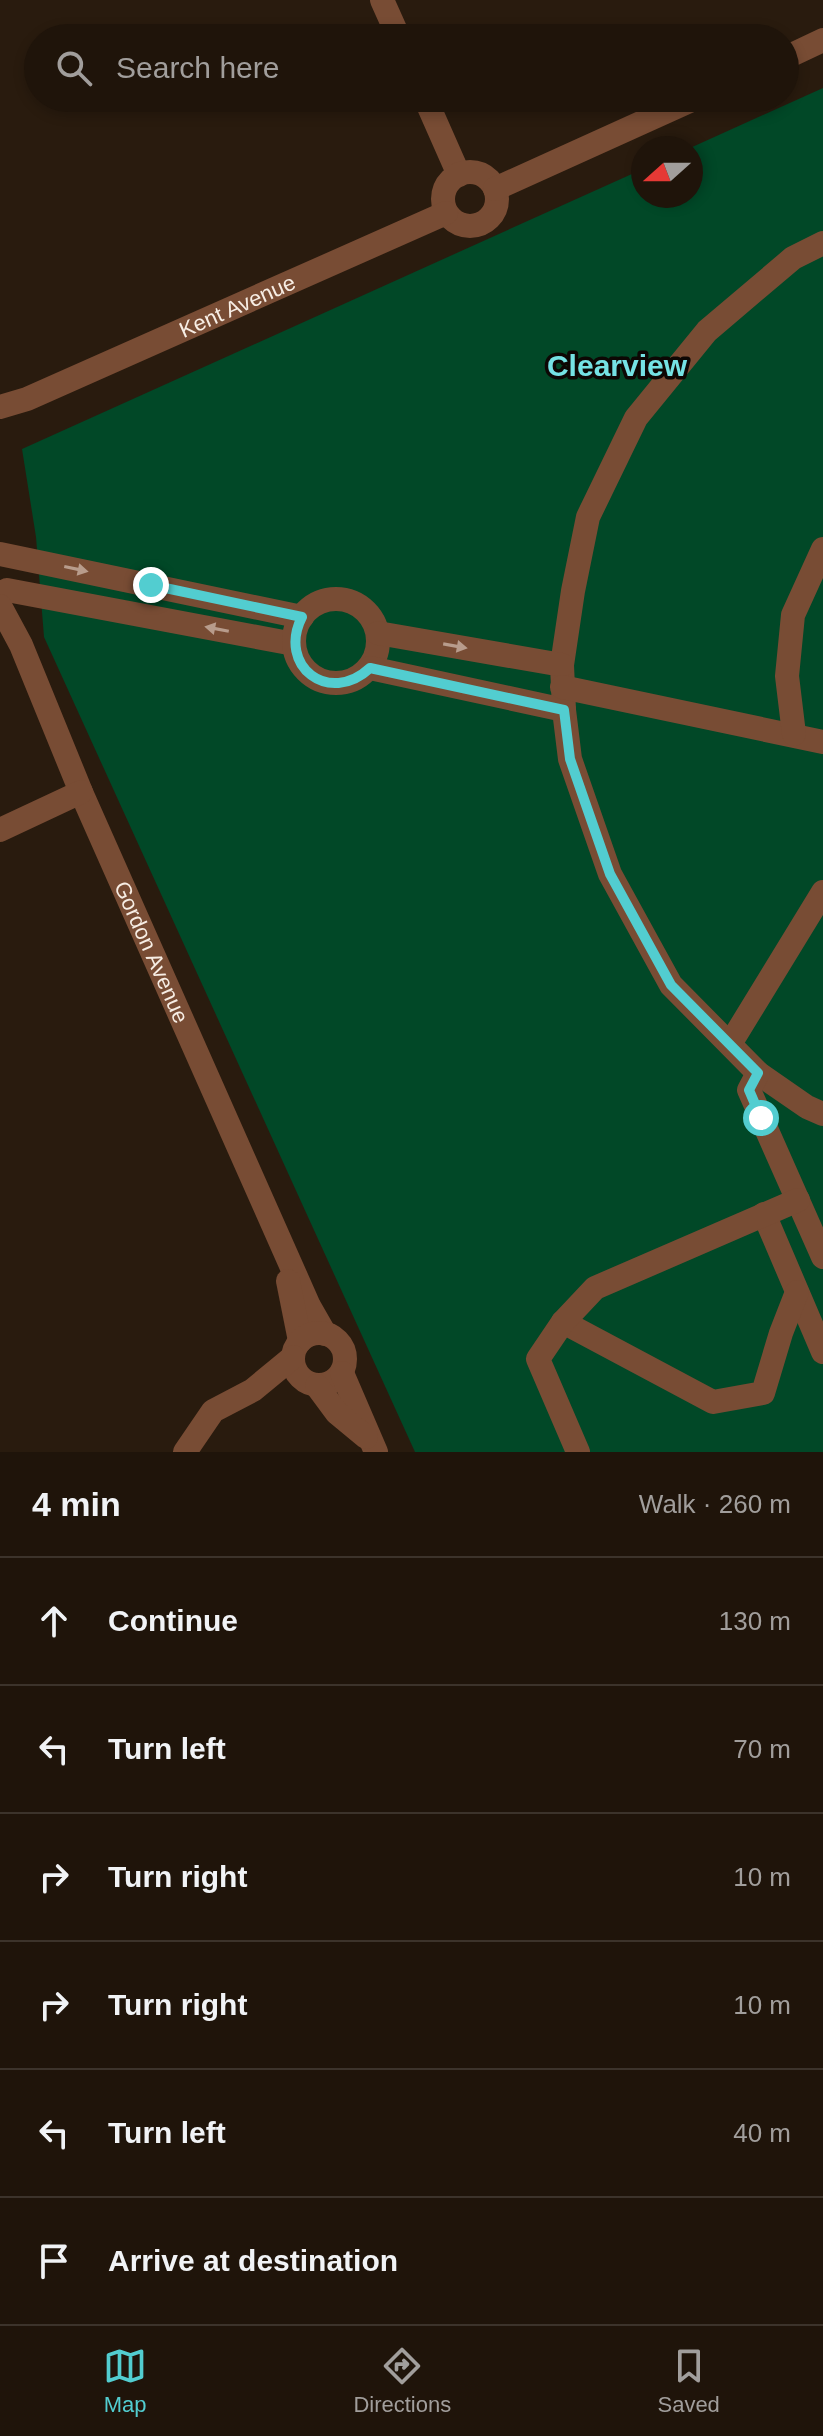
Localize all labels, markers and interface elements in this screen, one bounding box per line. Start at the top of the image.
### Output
search box [24,24,799,112]
icon: search [52,46,96,90]
text: Search here [116,51,279,84]
north arrow [631,136,703,208]
street label: Kent Avenue [175,269,299,342]
district label: Clearview [547,349,688,382]
one-way arrow [64,564,89,576]
route end [133,567,169,603]
one-way arrow [205,623,230,635]
one-way arrow [443,641,468,653]
street label: Gordon Avenue [110,877,194,1027]
route start [743,1100,779,1136]
text: 4 min [32,1485,121,1523]
text: Walk · 260 m [639,1489,791,1519]
icon: ahead [32,1599,76,1643]
text: Continue [108,1604,238,1637]
text: 130 m [719,1606,791,1636]
icon: left [32,1727,76,1771]
text: Turn left [108,1732,226,1765]
text: 70 m [733,1734,791,1764]
icon: right [32,1855,76,1899]
text: Turn right [108,1860,247,1893]
text: 10 m [733,1862,791,1892]
icon: right [32,1983,76,2027]
text: Turn right [108,1988,247,2021]
text: 10 m [733,1990,791,2020]
icon: left [32,2111,76,2155]
text: Turn left [108,2116,226,2149]
text: 40 m [733,2118,791,2148]
icon: arrive [32,2239,76,2283]
text: Arrive at destination [108,2244,398,2277]
tab: Map [103,2344,147,2418]
tab: Directions [353,2344,451,2418]
tab: Saved [657,2344,720,2418]

